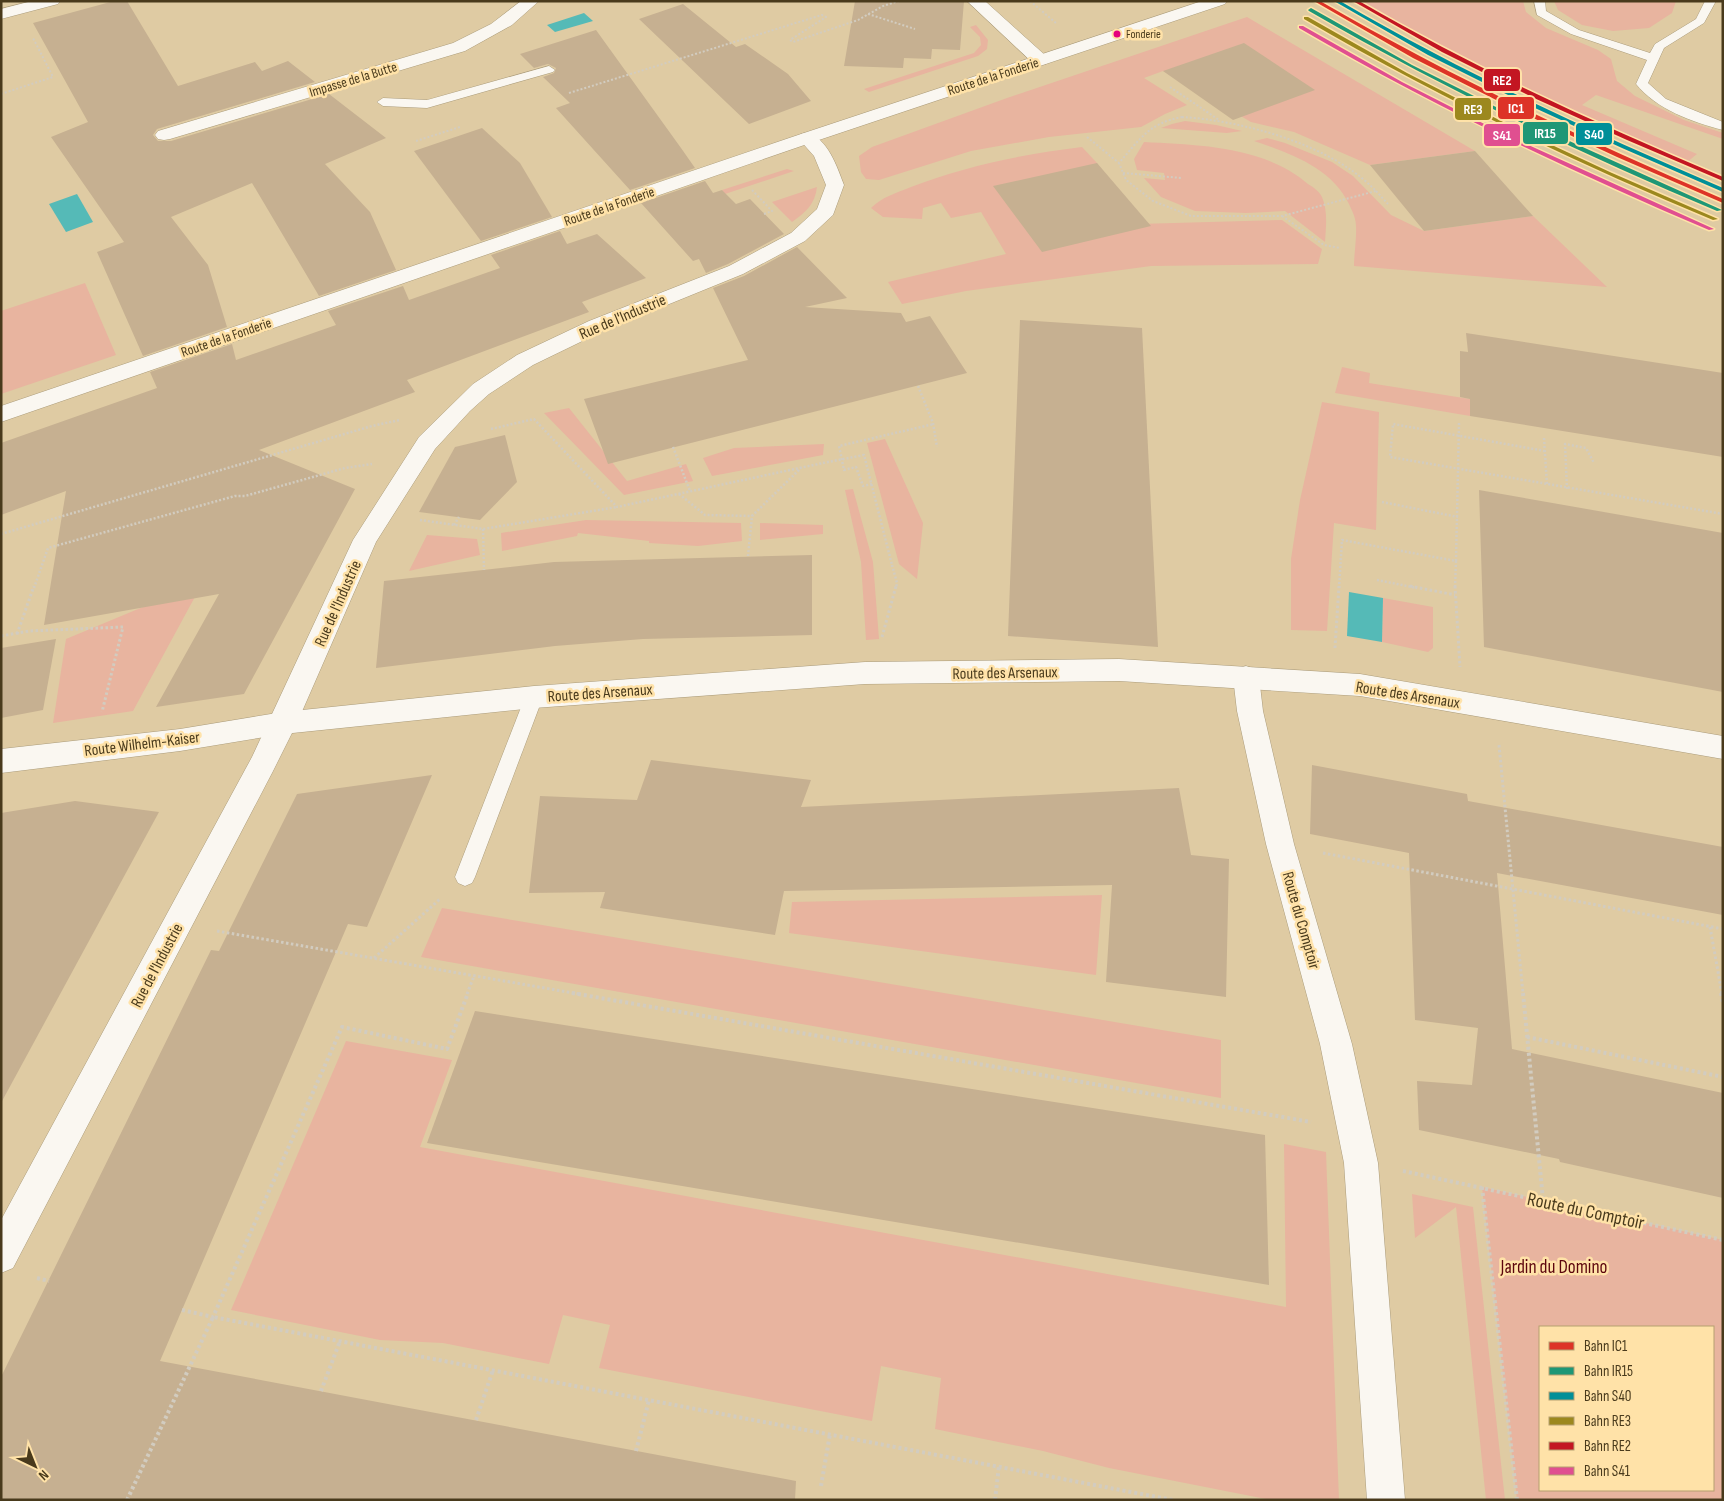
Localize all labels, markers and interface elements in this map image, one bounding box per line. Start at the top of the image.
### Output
place label: Fonderie [1126,27,1161,42]
marker: Fonderie [1112,29,1122,39]
street label: Route de la Fonderie [946,54,1041,99]
street label: Impasse de la Butte [307,58,399,101]
line badge: RE2 [1483,68,1521,92]
text: RE2 [1492,72,1512,89]
line badge: IC1 [1497,96,1535,120]
line badge: RE3 [1454,97,1492,121]
text: IC1 [1508,100,1524,117]
text: RE3 [1463,101,1483,118]
line badge: IR15 [1522,121,1569,145]
line badge: S40 [1575,122,1613,146]
line badge: S41 [1483,123,1521,147]
text: IR15 [1534,125,1556,142]
text: S40 [1584,126,1604,143]
text: S41 [1493,127,1512,144]
street label: Route de la Fonderie [562,183,657,230]
street label: Rue de l'Industrie [576,291,669,344]
street label: Route de la Fonderie [179,314,274,361]
street label: Rue de l'Industrie [311,558,366,650]
street label: Route des Arsenaux [952,663,1058,684]
street label: Route des Arsenaux [1354,678,1461,713]
street label: Route des Arsenaux [547,680,653,707]
street label: Route Wilhelm-Kaiser [83,728,201,761]
street label: Route du Comptoir [1278,870,1324,972]
street label: Rue de l'Industrie [127,921,187,1011]
street label: Route du Comptoir [1525,1188,1647,1235]
park label: Jardin du Domino [1500,1256,1607,1279]
legend [1539,1326,1714,1491]
text: Bahn IC1 [1584,1337,1628,1356]
text: Bahn IR15 [1584,1362,1633,1381]
text: Bahn S40 [1584,1387,1631,1406]
text: Bahn RE3 [1584,1412,1631,1431]
text: Bahn RE2 [1584,1437,1631,1456]
north arrow [10,1441,60,1491]
text: Bahn S41 [1584,1462,1631,1481]
text: N [35,1466,52,1484]

